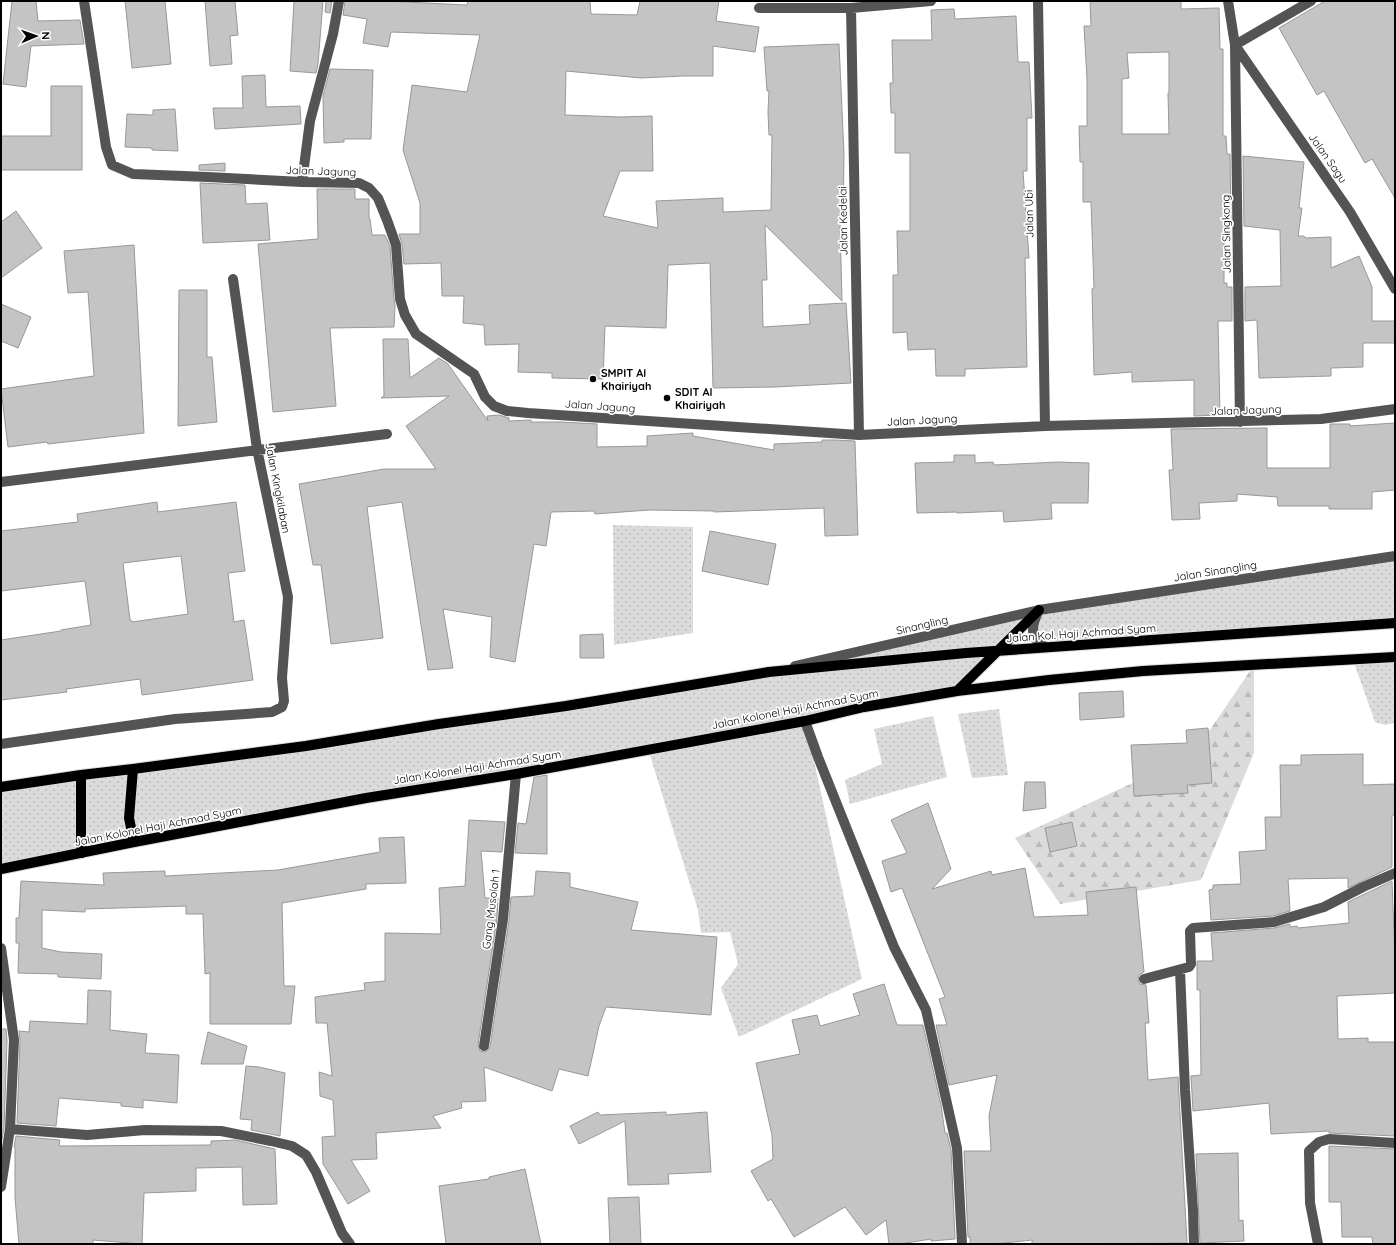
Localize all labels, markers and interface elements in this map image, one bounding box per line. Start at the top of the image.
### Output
north arrow [16,16,56,56]
text: N [39,31,53,40]
street label: Jalan Sagu [1306,130,1350,186]
street label: Jalan Jagung [285,163,357,179]
street label: Jalan Kedelai [835,186,851,256]
street label: Jalan Ubi [1022,190,1036,238]
street label: Jalan Singkong [1218,194,1234,274]
place label: SMPIT Al Khairiyah [601,366,651,393]
marker: SMPIT Al Khairiyah [588,374,598,384]
place label: SDIT Al Khairiyah [675,385,725,412]
marker: SDIT Al Khairiyah [662,393,672,403]
street label: Jalan Jagung [564,397,636,415]
street label: Jalan Jagung [1210,402,1282,418]
street label: Jalan Jagung [886,411,958,429]
street label: Jalan Kingkilaban [262,442,294,534]
street label: Jalan Sinangling [1172,557,1258,585]
street label: Sinangling [895,612,949,638]
street label: Jalan Kol. Haji Achmad Syam [1006,621,1156,645]
street label: Jalan Kolonel Haji Achmad Syam [710,686,880,732]
street label: Jalan Kolonel Haji Achmad Syam [392,747,562,787]
street label: Jalan Kolonel Haji Achmad Syam [73,803,243,849]
street label: Gang Musolah 1 [479,868,503,950]

